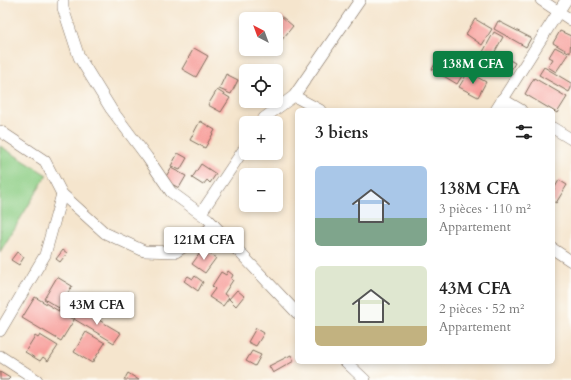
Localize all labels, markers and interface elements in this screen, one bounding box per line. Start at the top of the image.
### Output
north arrow [239,12,283,56]
map controls [239,12,283,212]
pin: 138M CFA [432,51,514,85]
text: 138M CFA [442,55,504,73]
button: locate [239,64,283,108]
button: + [239,116,283,160]
text: 3 biens [315,121,368,144]
icon: filters [513,121,535,143]
button: − [239,168,283,212]
text: 138M CFA [439,177,520,200]
icon: home [347,182,395,230]
text: 3 pièces · 110 m² [439,200,531,218]
text: Appartement [439,218,511,236]
pin: 121M CFA [163,227,245,261]
text: 121M CFA [173,231,235,249]
text: 43M CFA [439,277,512,300]
icon: home [347,282,395,330]
pin: 43M CFA [60,292,134,326]
text: 43M CFA [69,296,125,314]
text: 2 pièces · 52 m² [439,300,524,318]
text: Appartement [439,318,511,336]

